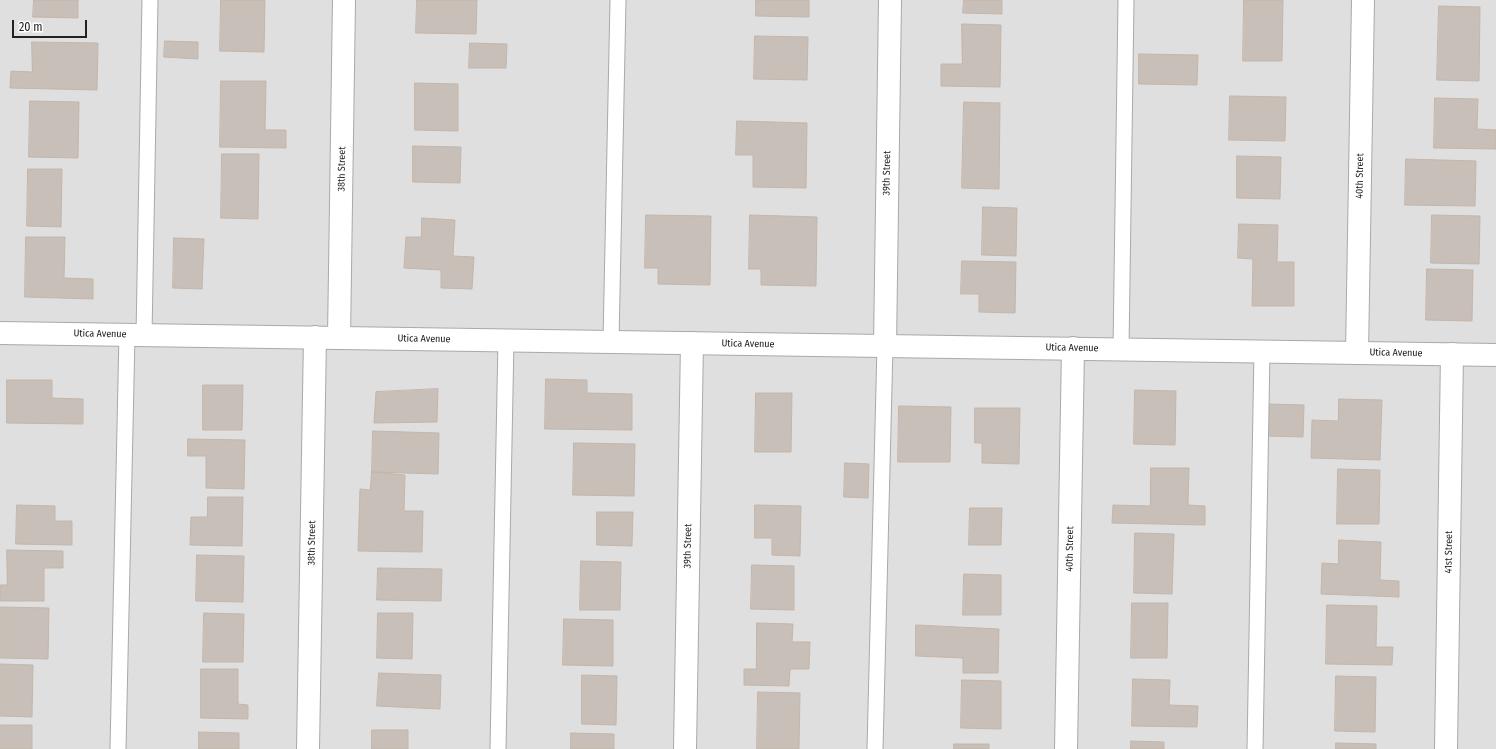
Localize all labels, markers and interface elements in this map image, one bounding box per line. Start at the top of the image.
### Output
scale bar [14,12,89,38]
text: 20 m [19,20,43,34]
street label: 38th Street [336,146,348,192]
street label: 39th Street [881,151,893,195]
street label: 40th Street [1354,153,1366,199]
street label: Utica Avenue [73,328,127,340]
street label: Utica Avenue [397,333,451,345]
street label: Utica Avenue [721,338,775,350]
street label: Utica Avenue [1045,342,1099,354]
street label: Utica Avenue [1369,347,1423,359]
street label: 38th Street [306,520,318,566]
street label: 39th Street [682,524,694,568]
street label: 40th Street [1064,526,1076,572]
street label: 41st Street [1443,531,1455,573]

